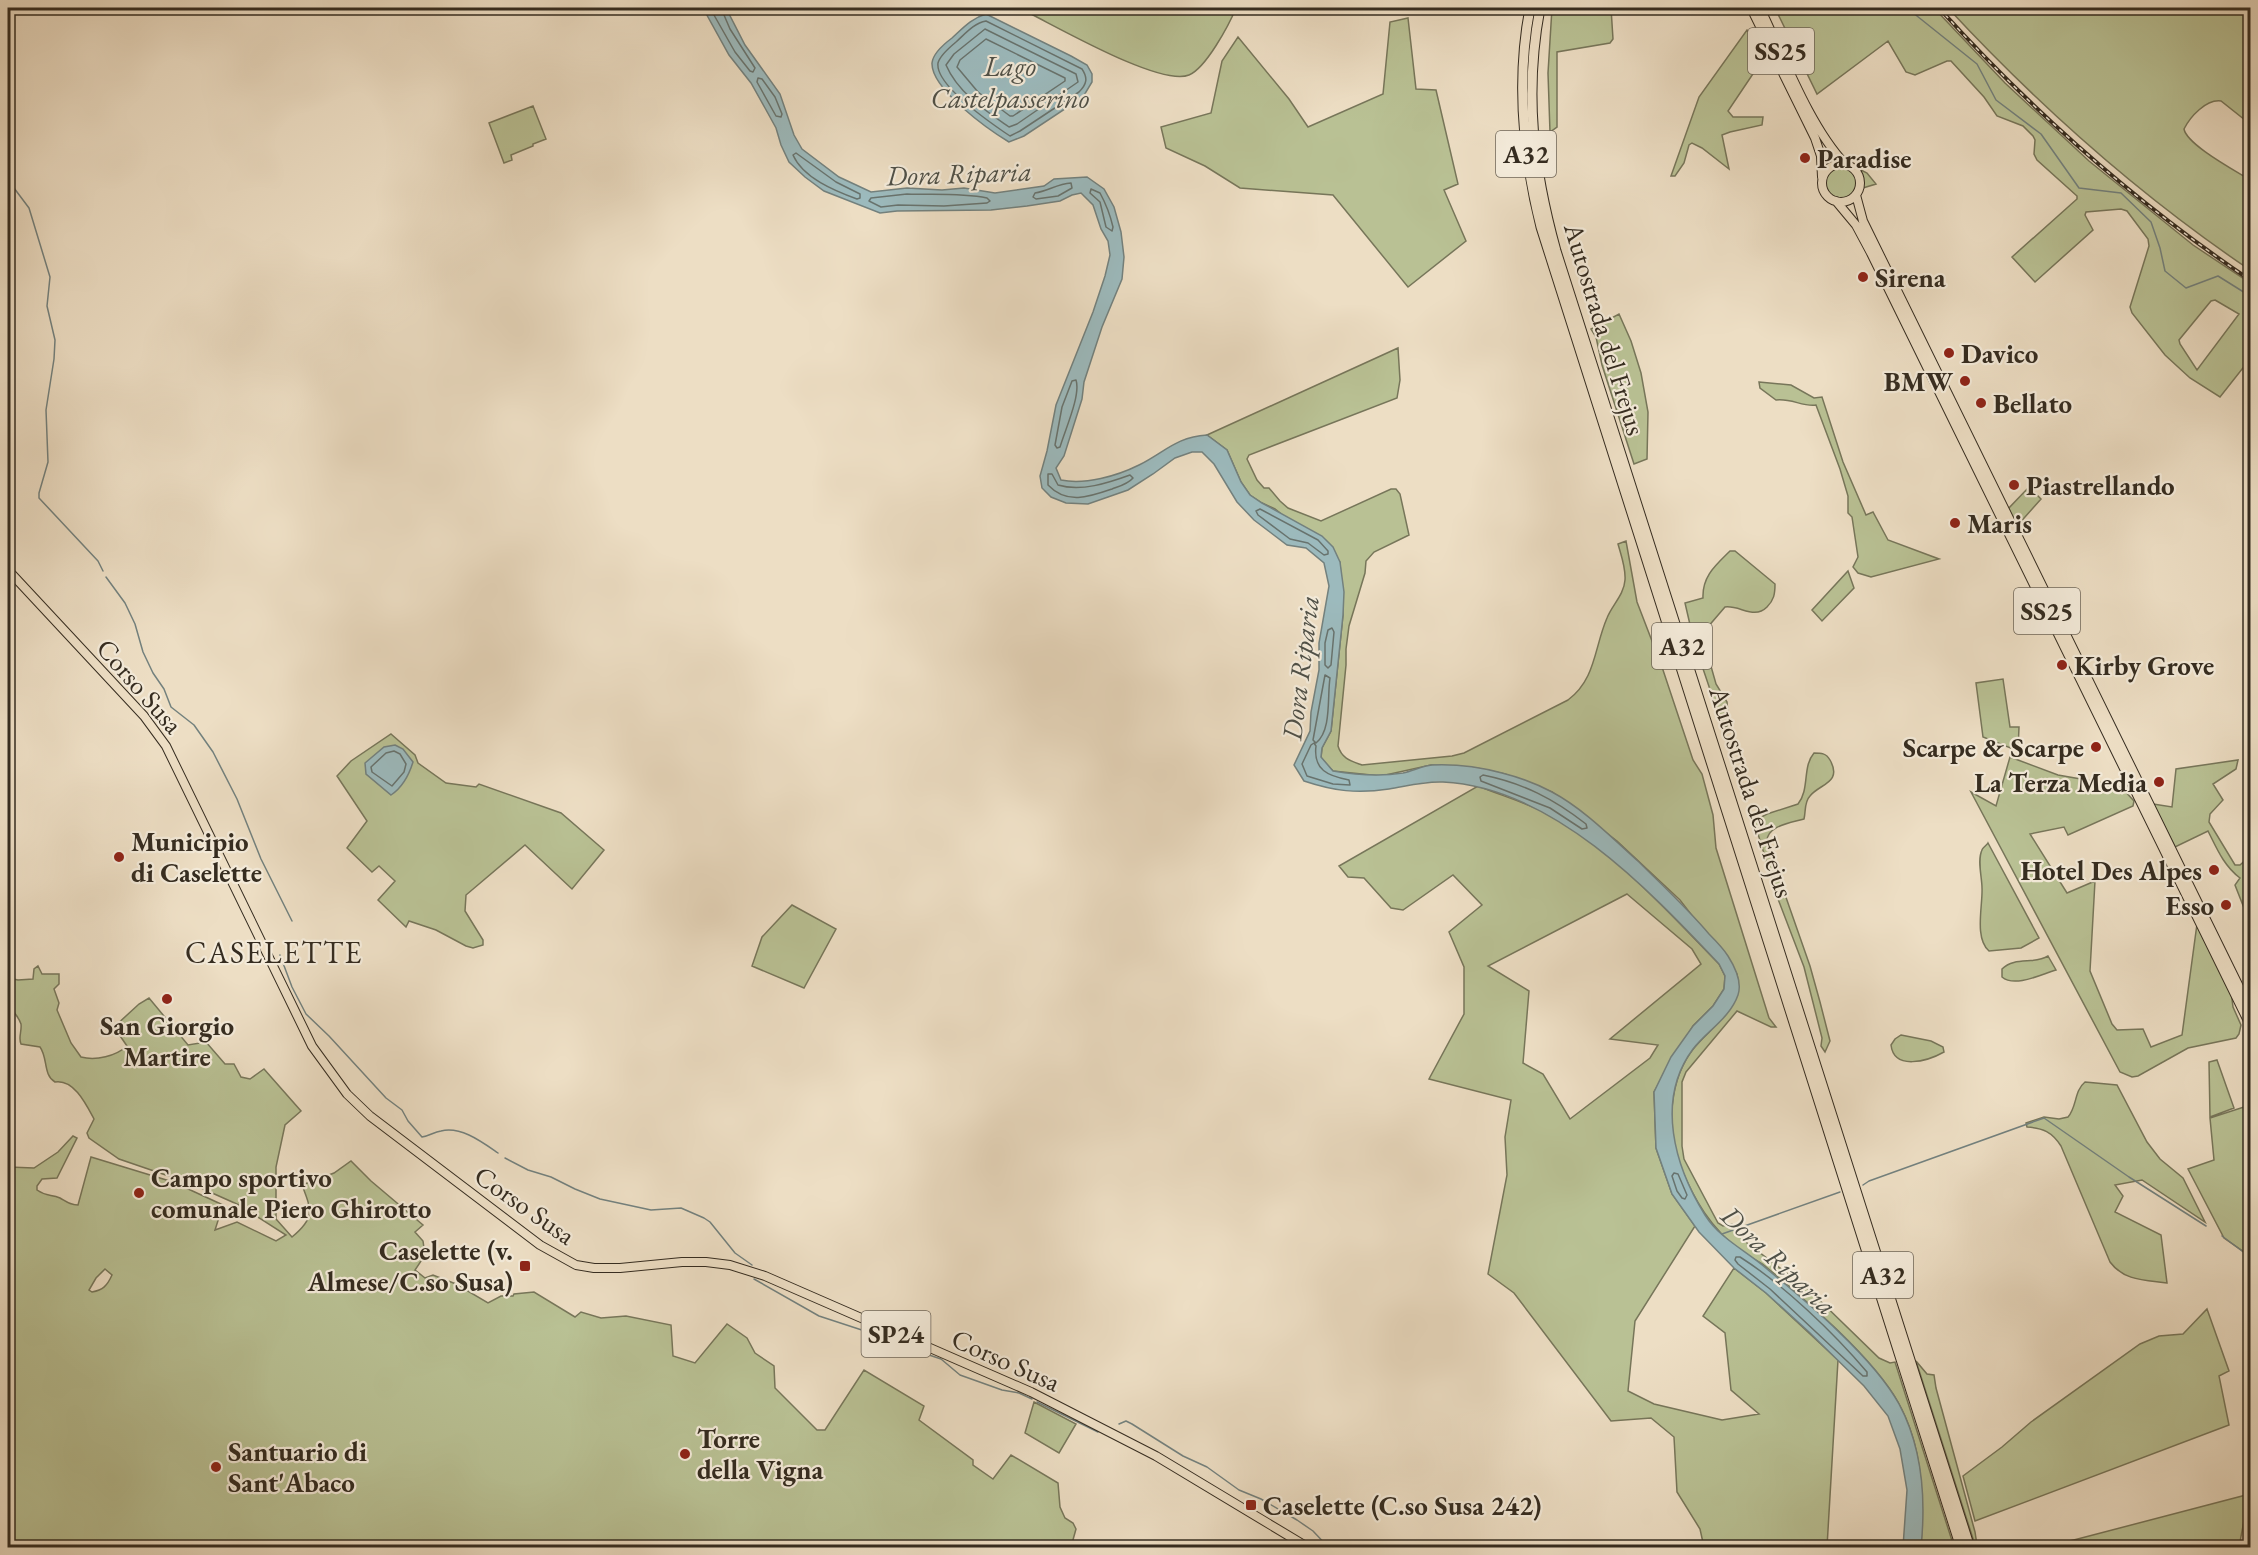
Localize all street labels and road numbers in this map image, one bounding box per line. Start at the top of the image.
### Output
road number: SS25 [1748,28,1814,74]
road number: A32 [1496,131,1556,177]
street label: Autostrada del Frejus [1556,218,1654,439]
road number: SS25 [2014,588,2080,634]
road number: A32 [1652,623,1712,669]
street label: Corso Susa [89,631,191,741]
street label: Autostrada del Frejus [1701,681,1803,902]
street label: Corso Susa [468,1158,582,1253]
road number: A32 [1853,1252,1913,1298]
road number: SP24 [862,1311,930,1357]
street label: Corso Susa [946,1321,1066,1400]

